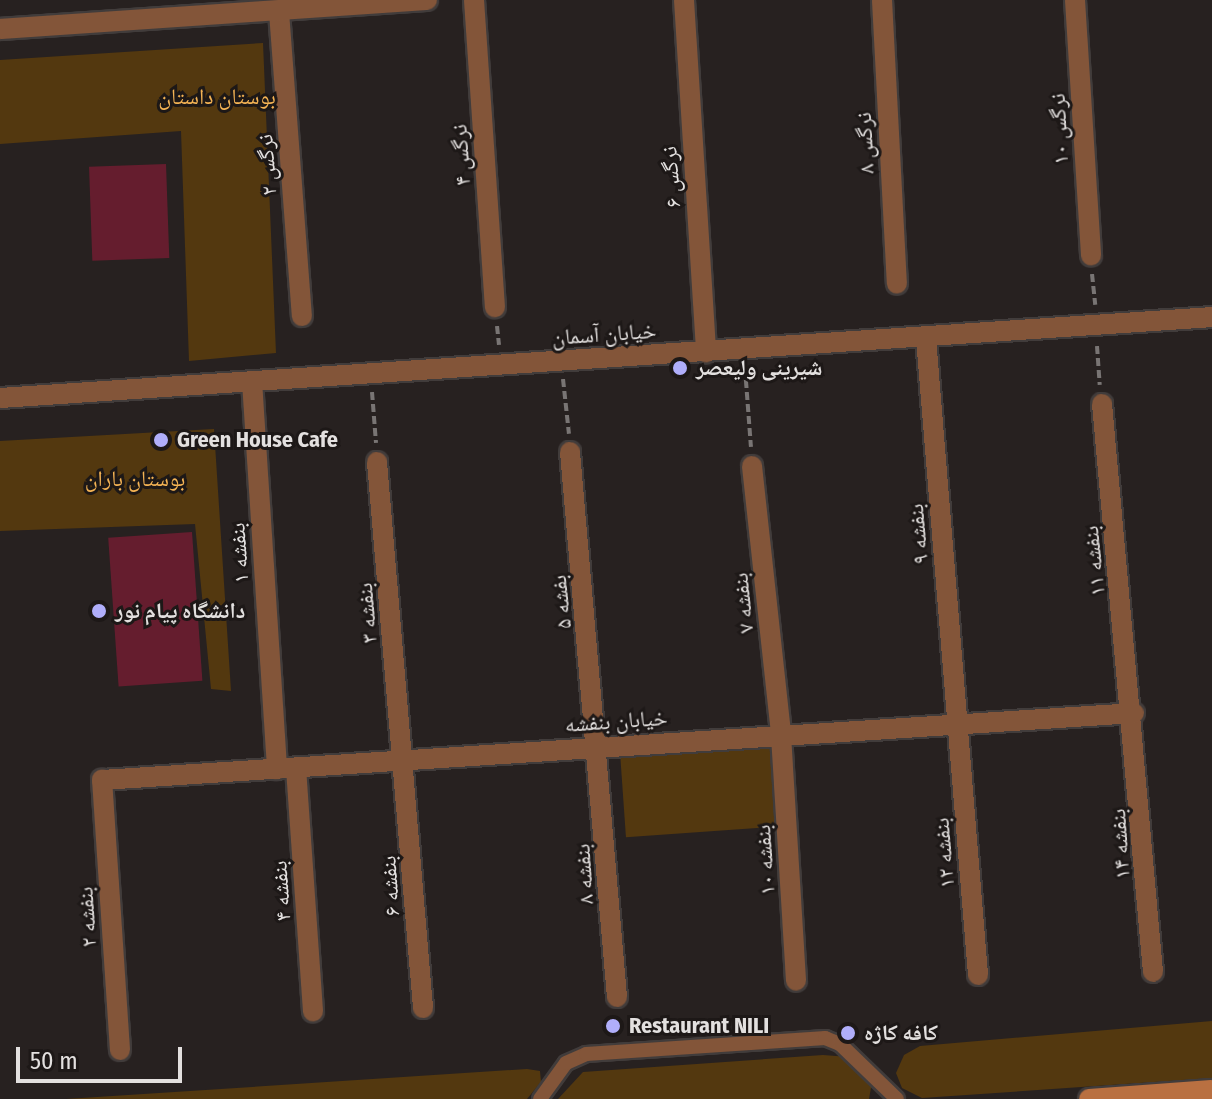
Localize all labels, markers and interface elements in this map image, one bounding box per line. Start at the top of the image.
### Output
park label: بوستان داستان [158,84,276,110]
street label: نرگس ۱۰ [1044,93,1074,165]
street label: نرگس ۸ [850,112,880,174]
street label: نرگس ۴ [446,123,476,187]
street label: نرگس ۲ [252,133,282,197]
street label: نرگس ۶ [656,145,686,209]
street label: خیابان آسمان [551,317,657,351]
place label: شیرینی ولیعصر [696,355,823,381]
marker: شیرینی ولیعصر [671,359,689,377]
place label: Green House Cafe [177,427,338,453]
marker: Green House Cafe [152,431,170,449]
park label: بوستان باران [85,466,185,492]
street label: بنفشه ۹ [902,503,934,565]
street label: بنفشه ۱ [224,522,254,584]
street label: بنفشه ۱۱ [1077,525,1111,597]
street label: بنفشه ۷ [727,572,759,634]
street label: بفشه ۵ [545,574,577,630]
street label: بنفشه ۳ [351,582,383,644]
place label: دانشگاه پیام نور [115,598,245,624]
marker: دانشگاه پیام نور [90,602,108,620]
street label: خیابان بنفشه [564,704,668,738]
street label: بنفشه ۱۴ [1104,808,1136,880]
street label: بنفشه ۱۲ [928,817,960,889]
street label: بنفشه ۱۰ [749,824,781,896]
street label: بنفشه ۸ [569,843,599,905]
street label: بنفشه ۶ [375,855,405,917]
street label: بنفشه ۴ [266,860,296,922]
street label: بنفشه ۲ [72,886,102,948]
place label: Restaurant NILI [629,1013,769,1039]
marker: Restaurant NILI [604,1017,622,1035]
place label: کافه کاژه [864,1020,938,1046]
marker: کافه کاژه [839,1024,857,1042]
scale bar [20,1031,186,1081]
text: 50 m [30,1047,78,1075]

